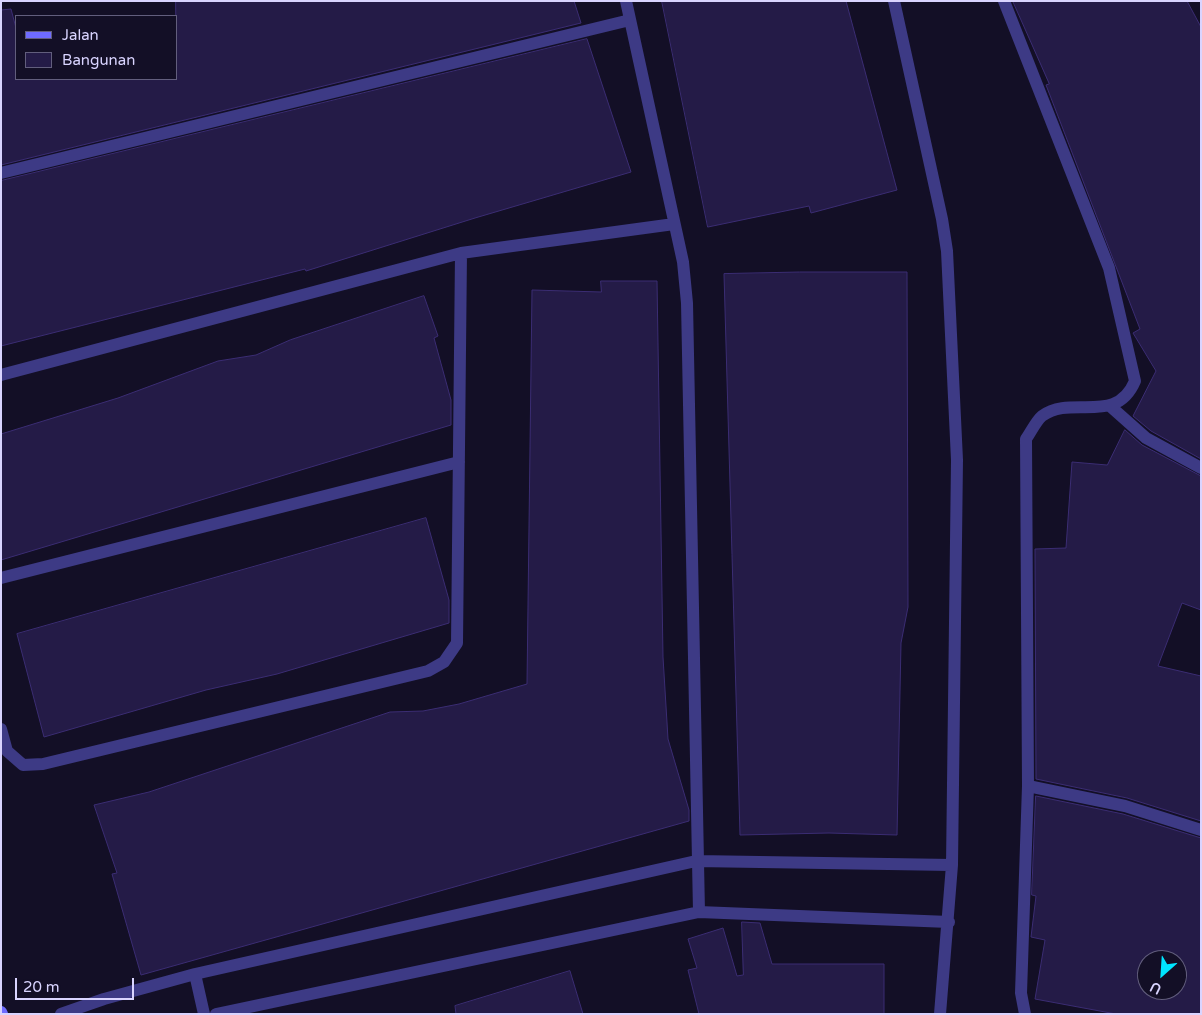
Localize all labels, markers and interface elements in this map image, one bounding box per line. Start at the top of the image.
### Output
legend [15,15,178,80]
text: Jalan [62,26,99,44]
text: Bangunan [62,51,135,69]
north arrow [1137,950,1187,1000]
scale bar [18,968,136,1000]
text: 20 m [23,978,60,996]
text: U [1147,978,1164,998]

